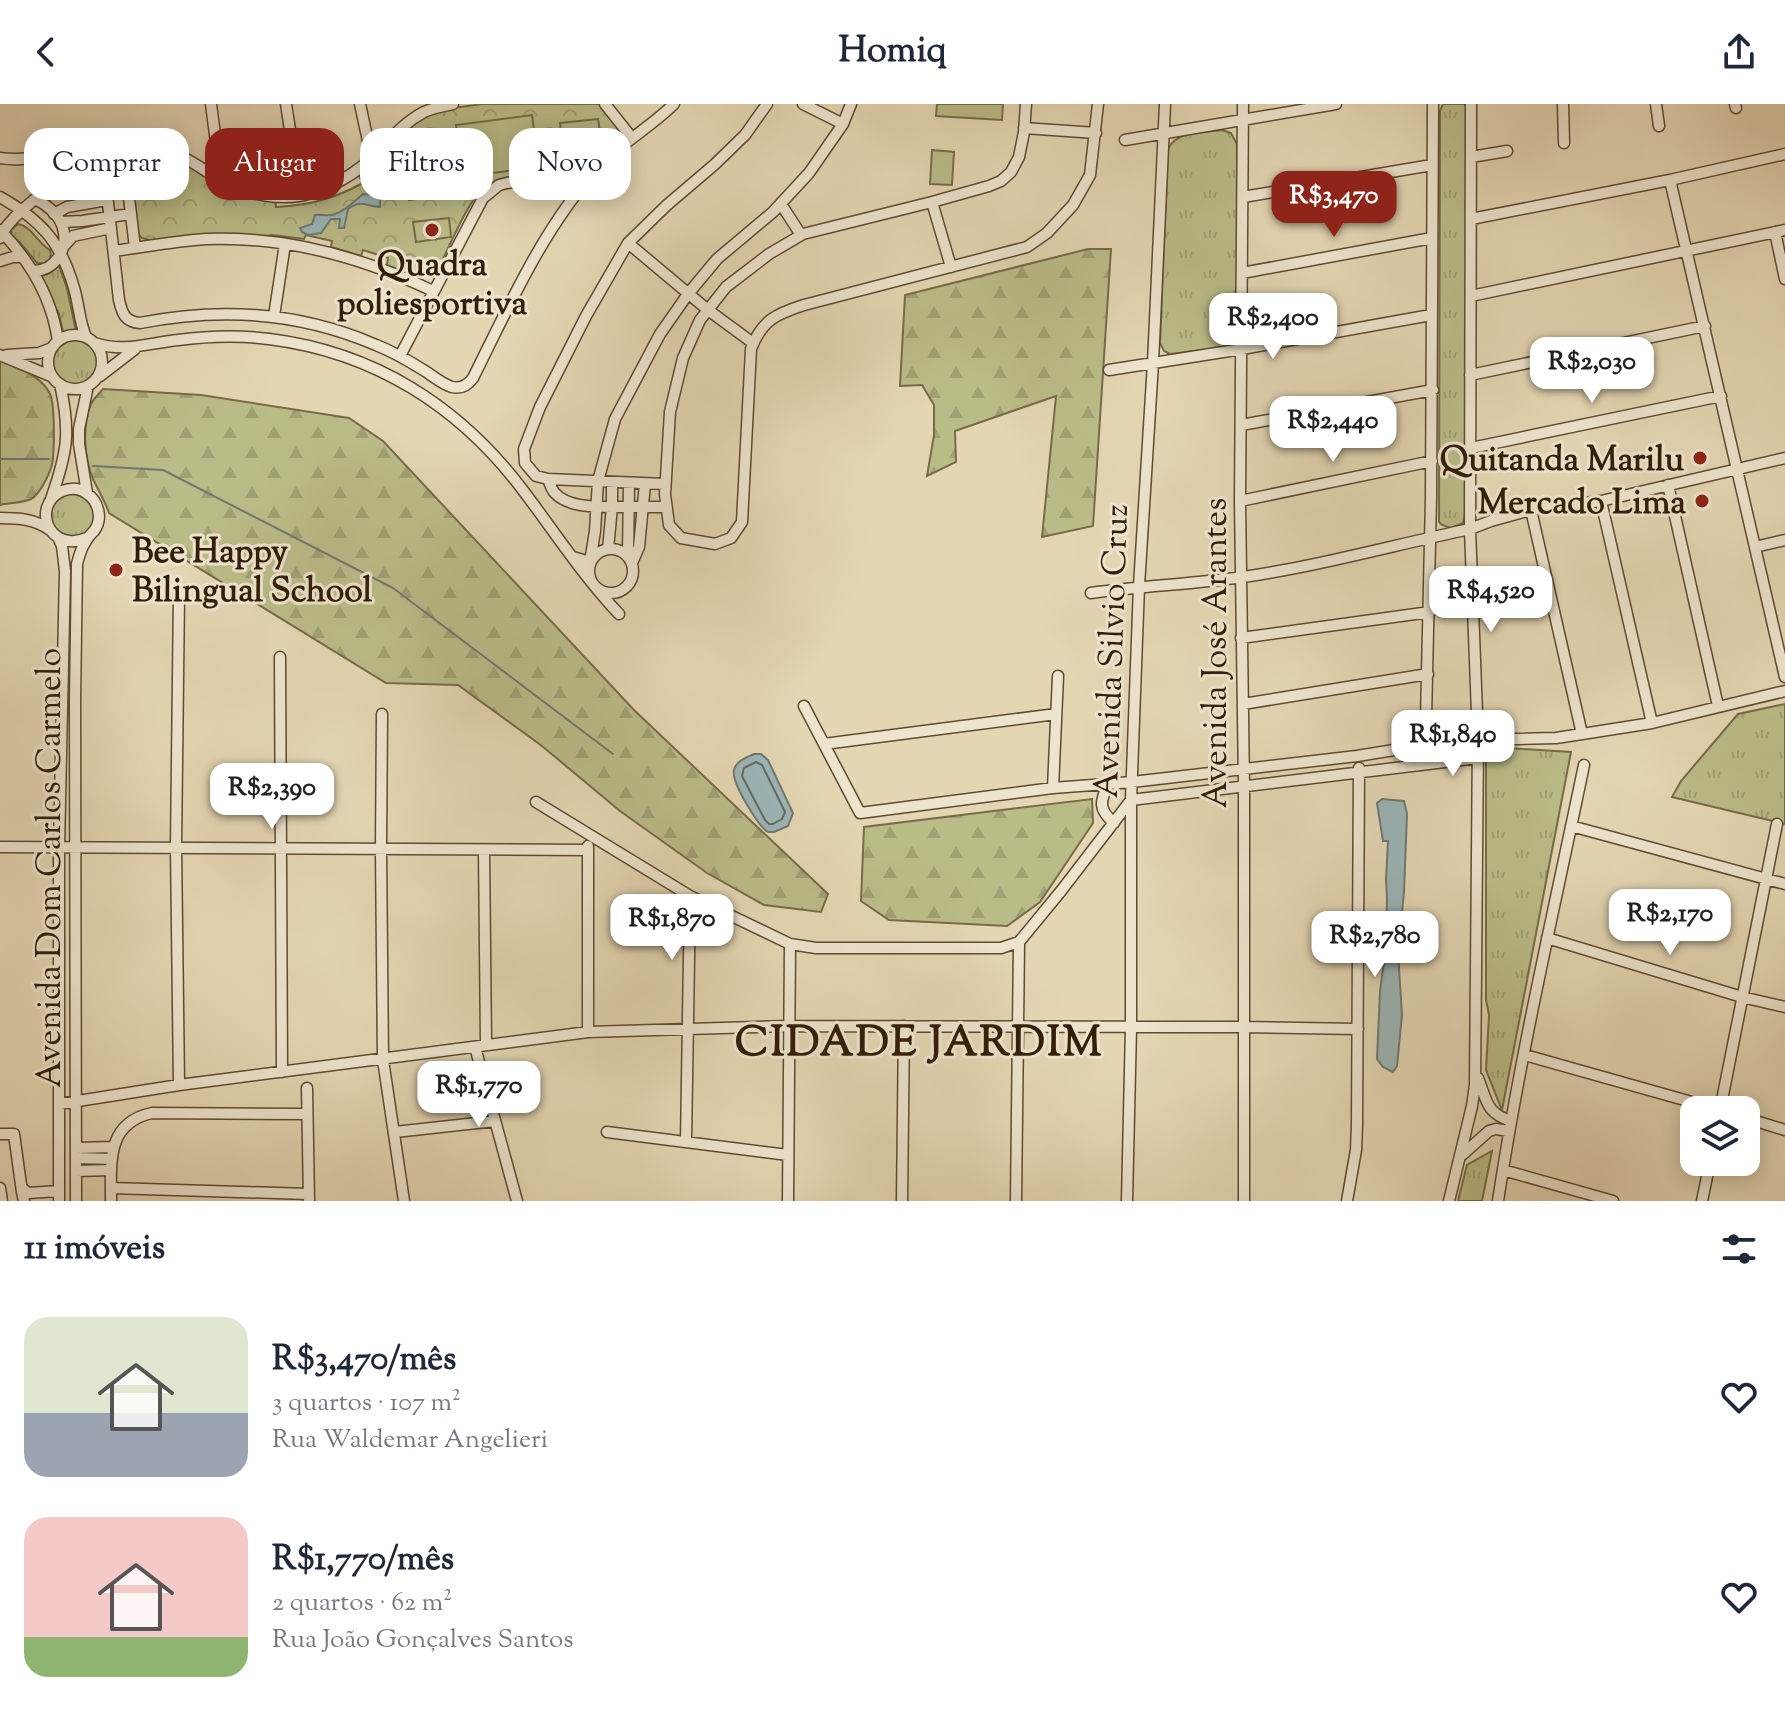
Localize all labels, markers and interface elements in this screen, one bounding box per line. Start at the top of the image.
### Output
text: Homiq [838,26,947,78]
icon: back [24,30,68,74]
icon: share [1717,30,1761,74]
chip: Comprar [24,128,189,200]
chip: Alugar [205,128,344,200]
chip: Filtros [360,128,493,200]
chip: Novo [509,128,631,200]
pin: R$3,470 [1260,171,1408,239]
text: R$3,470 [1290,178,1378,215]
marker: Quadra poliesportiva [423,221,441,239]
place label: Quadra poliesportiva [337,242,527,330]
pin: R$2,400 [1199,293,1347,361]
text: R$2,400 [1227,300,1319,337]
pin: R$2,030 [1518,337,1666,405]
text: R$2,030 [1548,344,1636,381]
pin: R$2,440 [1259,396,1407,464]
text: R$2,440 [1288,403,1378,440]
place label: Quitanda Marilu [1440,437,1684,486]
marker: Quitanda Marilu [1691,449,1709,467]
place label: Mercado Lima [1477,480,1686,529]
marker: Mercado Lima [1693,492,1711,510]
street label: Avenida José Arantes [1193,498,1242,808]
street label: Avenida Silvio Cruz [1084,503,1143,799]
place label: Bee Happy Bilingual School [132,529,373,617]
marker: Bee Happy Bilingual School [107,561,125,579]
pin: R$4,520 [1417,566,1565,634]
text: R$4,520 [1447,573,1535,610]
street label: Avenida Dom Carlos Carmelo [27,648,76,1088]
pin: R$1,840 [1379,710,1527,778]
text: R$1,840 [1409,717,1497,754]
pin: R$2,390 [198,763,346,831]
text: R$2,390 [228,770,316,807]
pin: R$2,170 [1596,889,1744,957]
pin: R$1,870 [598,894,746,962]
text: R$2,170 [1627,896,1713,933]
text: R$1,870 [628,901,716,938]
pin: R$2,780 [1301,911,1449,979]
text: R$2,780 [1330,918,1420,955]
district label: CIDADE JARDIM [735,1015,1103,1075]
pin: R$1,770 [405,1061,553,1129]
text: R$1,770 [435,1068,523,1105]
map controls [1680,1096,1760,1176]
button: layers [1680,1096,1760,1176]
text: 11 imóveis [24,1225,165,1274]
icon: filters [1717,1227,1761,1271]
text: R$3,470/mês [272,1336,456,1385]
icon: home [88,1349,184,1445]
icon: heart [1717,1375,1761,1419]
text: 3 quartos · 107 m² [272,1385,461,1422]
text: Rua Waldemar Angelieri [272,1422,548,1459]
text: R$1,770/mês [272,1536,454,1585]
icon: home [88,1549,184,1645]
icon: heart [1717,1575,1761,1619]
text: 2 quartos · 62 m² [272,1585,452,1622]
text: Rua João Gonçalves Santos [272,1622,574,1659]

